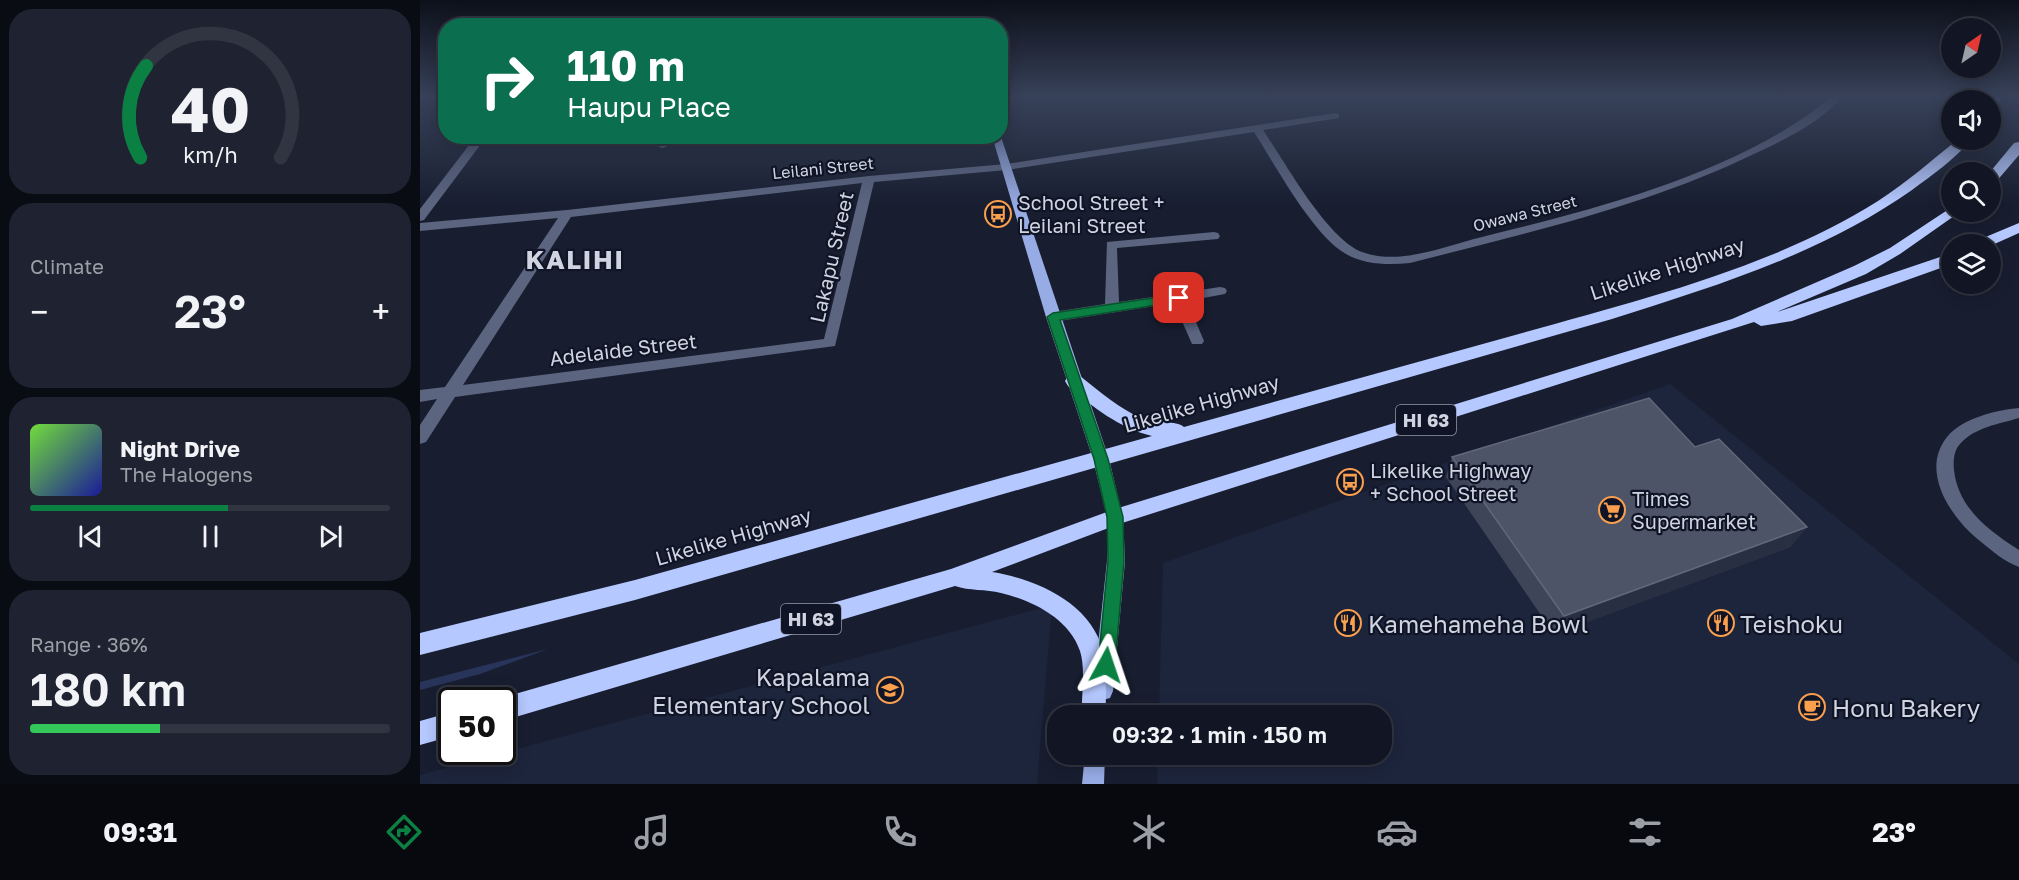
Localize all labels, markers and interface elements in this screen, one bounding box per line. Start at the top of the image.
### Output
north arrow [1941,18,2001,78]
map controls [1941,18,2001,294]
text: 110 m [567,40,685,90]
icon: right [468,42,546,120]
text: 40 [170,72,250,147]
button: sound [1941,90,2001,150]
text: Haupu Place [567,91,731,123]
text: km/h [183,143,237,169]
street label: Leilani Street [771,153,875,183]
button: search [1941,162,2001,222]
street label: Lakapu Street [804,189,858,325]
place label: School Street + Leilani Street [1018,190,1165,237]
street label: Owawa Street [1471,190,1579,236]
bus stop icon: School Street + Leilani Street [983,199,1013,229]
street label: Likelike Highway [1587,232,1747,304]
button: layers [1941,234,2001,294]
district label: KALIHI [526,244,624,275]
text: Climate [30,254,104,278]
pin [1153,272,1204,323]
icon: arrive [1162,281,1195,314]
text: 23° [174,284,246,338]
text: − [30,292,48,331]
text: + [372,292,390,331]
street label: Adelaide Street [548,328,698,370]
street label: Likelike Highway [1120,369,1282,437]
road number: HI 63 [1396,405,1456,435]
text: Night Drive [120,435,240,462]
place label: Likelike Highway + School Street [1370,458,1531,505]
text: The Halogens [120,462,253,486]
bus stop icon: Likelike Highway + School Street [1335,467,1365,497]
place label: Times Supermarket [1632,486,1756,533]
supermarket icon: Times Supermarket [1597,495,1627,525]
street label: Likelike Highway [652,502,814,570]
icon: previous [74,520,107,553]
icon: pause [194,520,227,553]
icon: next [314,520,347,553]
road number: HI 63 [781,604,841,634]
restaurant icon: Kamehameha Bowl [1333,608,1363,638]
restaurant icon: Teishoku [1706,608,1736,638]
place label: Kamehameha Bowl [1368,609,1588,638]
place label: Teishoku [1740,609,1843,638]
text: Range · 36% [30,632,148,656]
position arrow [1074,633,1138,697]
text: 180 km [30,662,186,716]
place label: Kapalama Elementary School [652,662,870,719]
school or university icon: Kapalama Elementary School [875,675,905,705]
speed limit sign: 50 [438,687,516,765]
cafe icon: Honu Bakery [1797,692,1827,722]
place label: Honu Bakery [1832,693,1980,722]
text: 09:32 · 1 min · 150 m [1112,721,1327,748]
icon: directions [383,811,425,853]
icon: music [631,811,673,853]
icon: phone [879,811,921,853]
icon: climate [1128,811,1170,853]
icon: car [1376,811,1418,853]
icon: filters [1624,811,1666,853]
text: 09:31 [103,816,177,848]
text: 23° [1872,816,1916,848]

